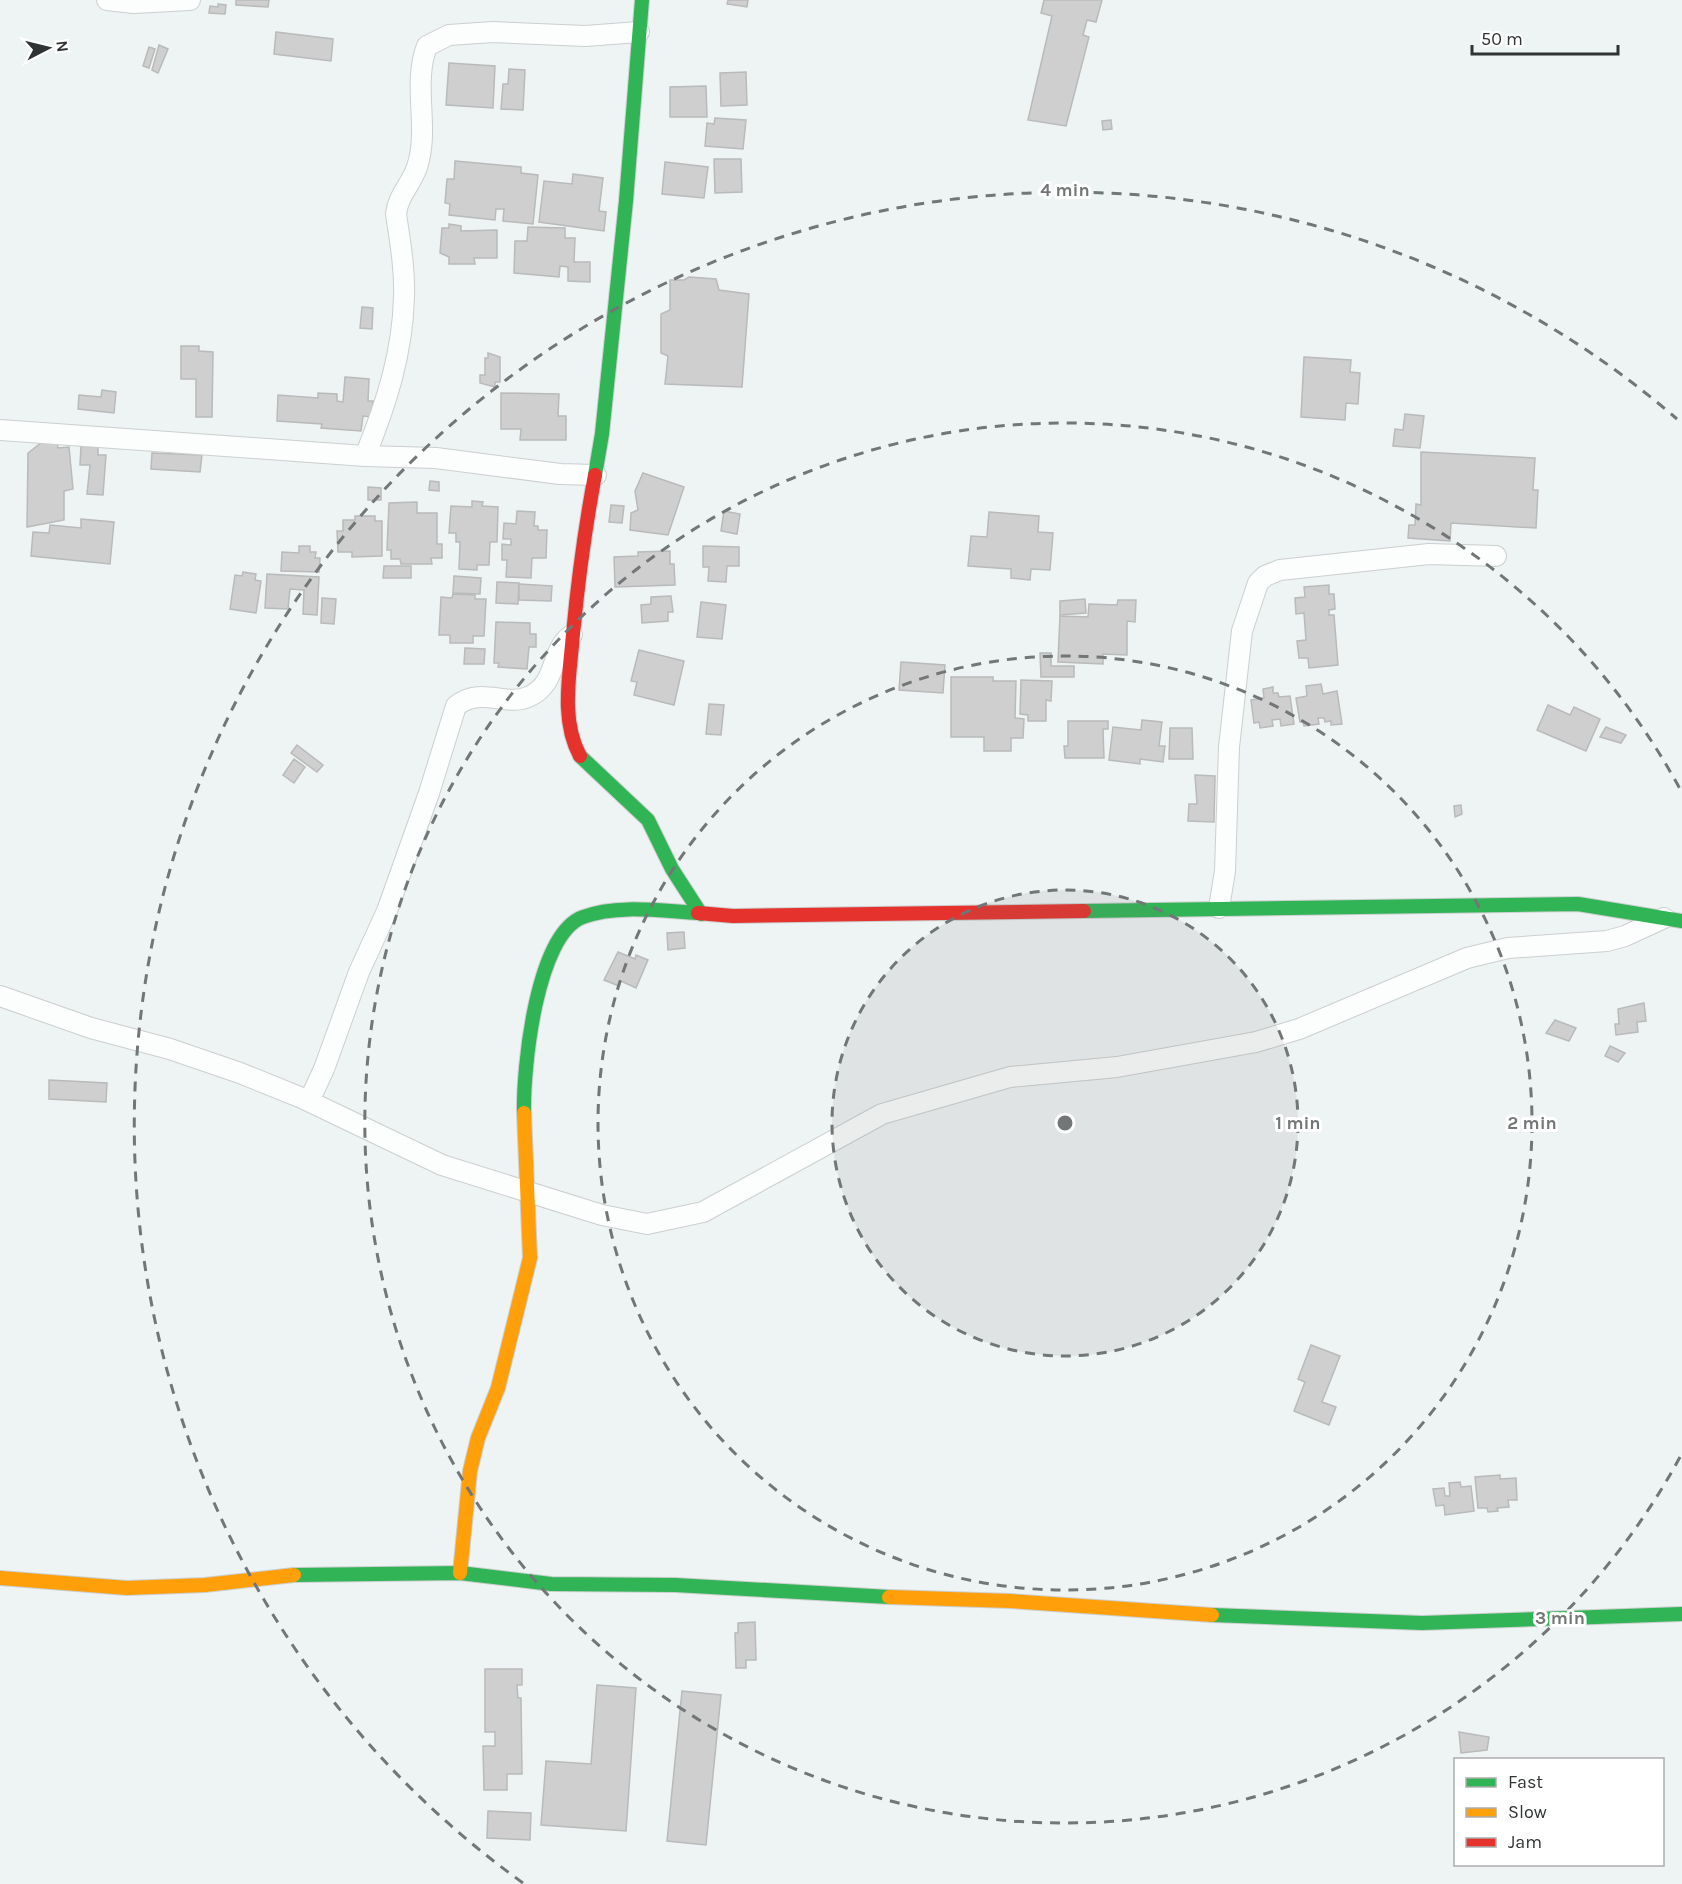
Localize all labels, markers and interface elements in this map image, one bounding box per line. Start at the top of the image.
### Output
north arrow [18,18,78,78]
scale bar [1472,18,1618,56]
text: 50 m [1481,28,1523,50]
text: N [52,39,73,53]
text: 4 min [1040,179,1090,201]
text: 1 min [1275,1112,1321,1134]
text: 2 min [1507,1112,1557,1134]
centre of rings [1055,1113,1075,1133]
text: 3 min [1535,1607,1585,1629]
legend [1454,1758,1664,1866]
text: Fast [1508,1771,1543,1793]
text: Slow [1508,1801,1547,1823]
text: Jam [1508,1831,1542,1853]

